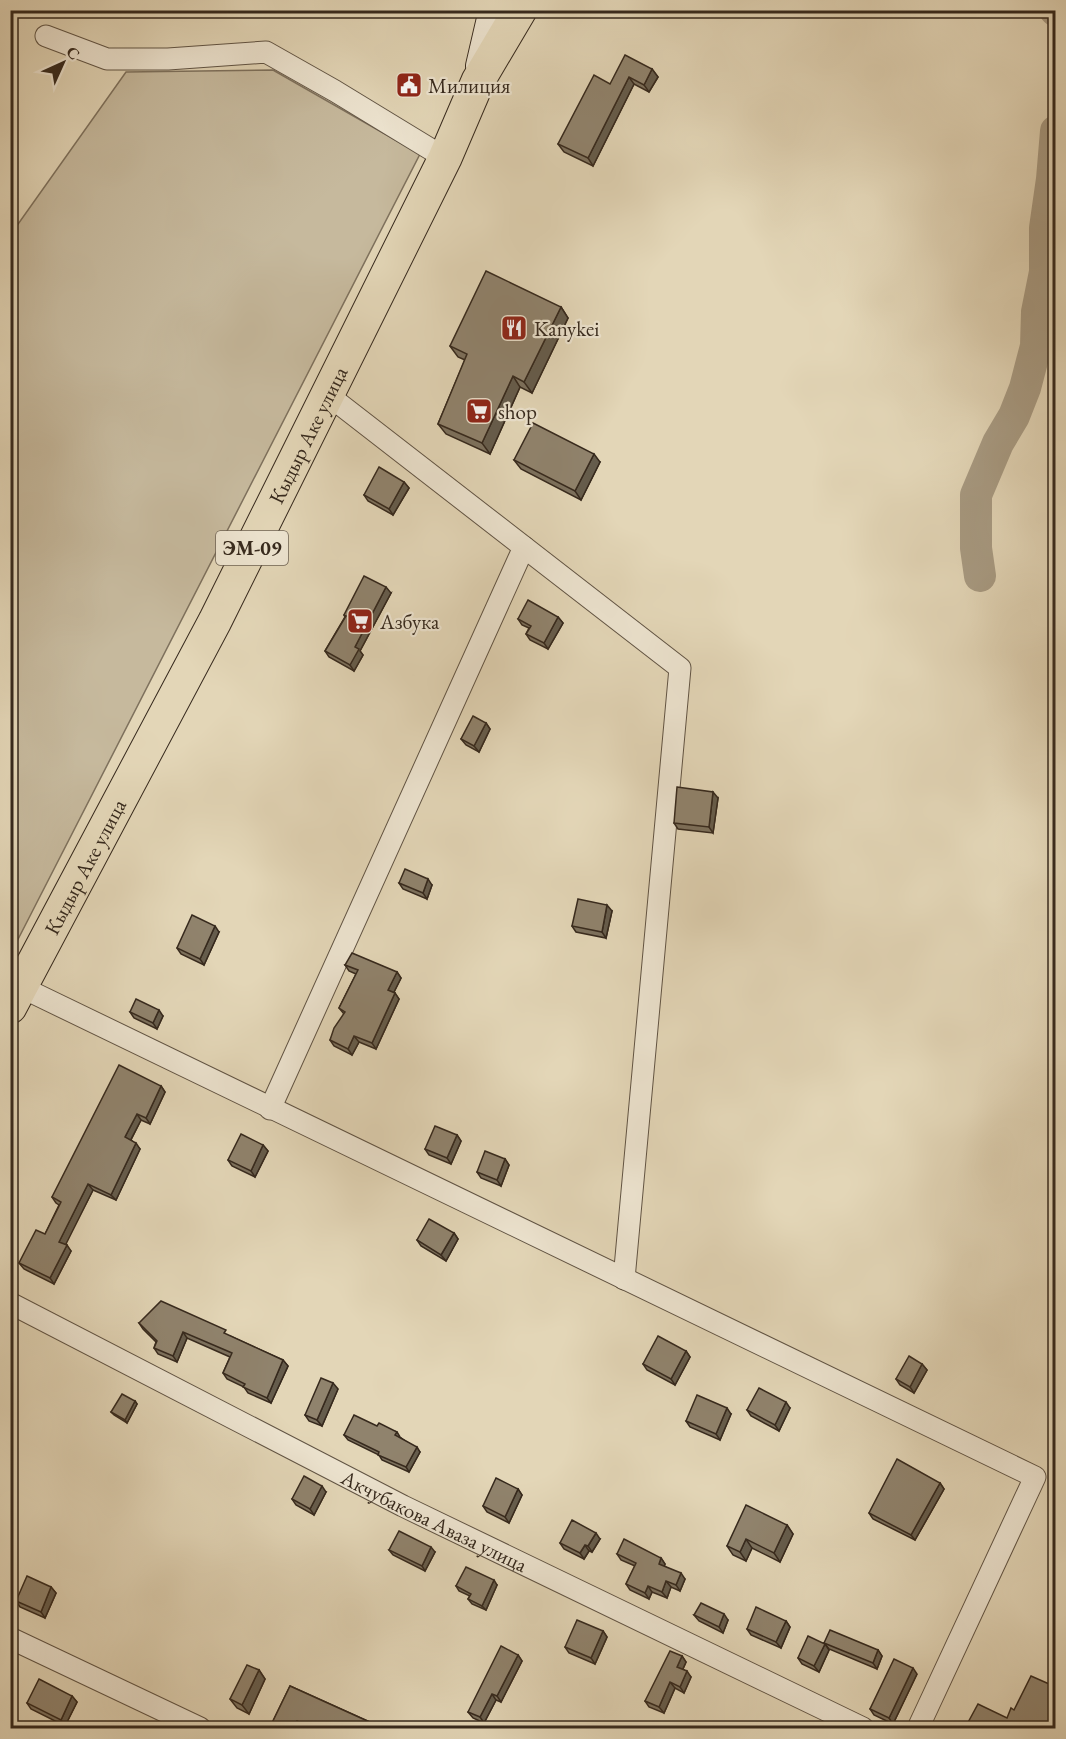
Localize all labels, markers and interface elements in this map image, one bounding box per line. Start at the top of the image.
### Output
north arrow [33,33,93,93]
text: С [62,41,85,64]
public building icon: Милиция [394,70,424,100]
place label: Милиция [428,72,510,99]
restaurant icon: Kanykei [499,313,529,343]
place label: Kanykei [534,315,599,342]
street label: Кыдыр Аке улица [262,361,353,508]
supermarket icon: shop [464,396,494,426]
place label: shop [498,398,537,425]
road number: ЭМ-09 [216,531,288,565]
supermarket icon: Азбука [345,606,375,636]
place label: Азбука [379,608,440,635]
street label: Кыдыр Аке улица [37,794,132,939]
street label: Акчубакова Аваза улица [336,1463,532,1578]

